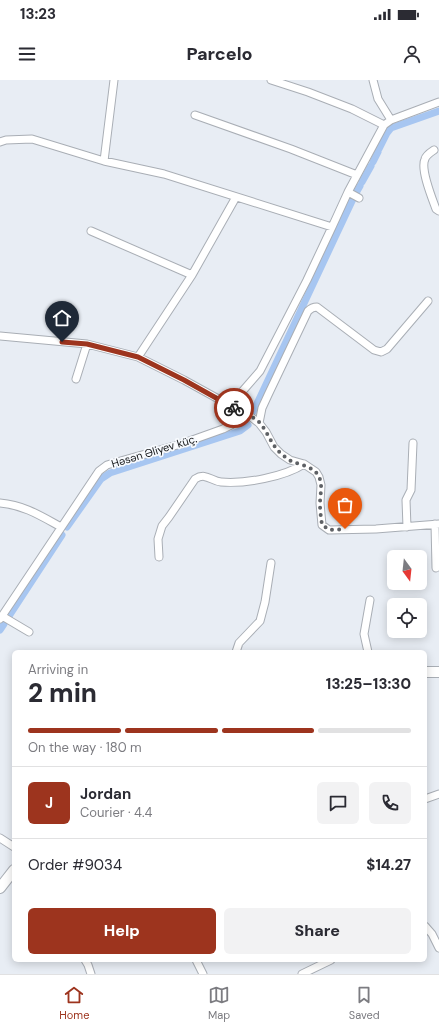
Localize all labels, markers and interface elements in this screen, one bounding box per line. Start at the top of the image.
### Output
text: 13:23 [20,4,56,24]
text: Parcelo [186,42,253,66]
icon: menu [16,43,38,65]
icon: person [401,43,423,65]
pin [45,301,79,342]
icon: home [51,307,73,329]
courier [214,388,254,428]
icon: bike [223,397,245,419]
street label: Həsən Əliyev küç. [110,431,198,471]
pin [328,488,362,529]
icon: bag [334,494,356,516]
north arrow [387,550,427,590]
map controls [387,550,427,638]
button: locate [387,598,427,638]
text: Arriving in [28,661,88,678]
text: 13:25–13:30 [326,674,411,694]
text: 2 min [28,676,97,710]
text: On the way · 180 m [28,739,142,756]
button: chat [317,782,359,824]
button: phone [369,782,411,824]
text: Jordan [80,784,131,804]
text: J [45,793,53,813]
text: Courier · 4.4 [80,804,152,821]
text: Order #9034 [28,855,122,875]
text: $14.27 [366,855,411,875]
button: Help [28,908,216,954]
button: Share [224,908,411,954]
tab: Home [59,984,89,1022]
tab: Map [208,984,230,1022]
tab: Saved [349,984,380,1022]

